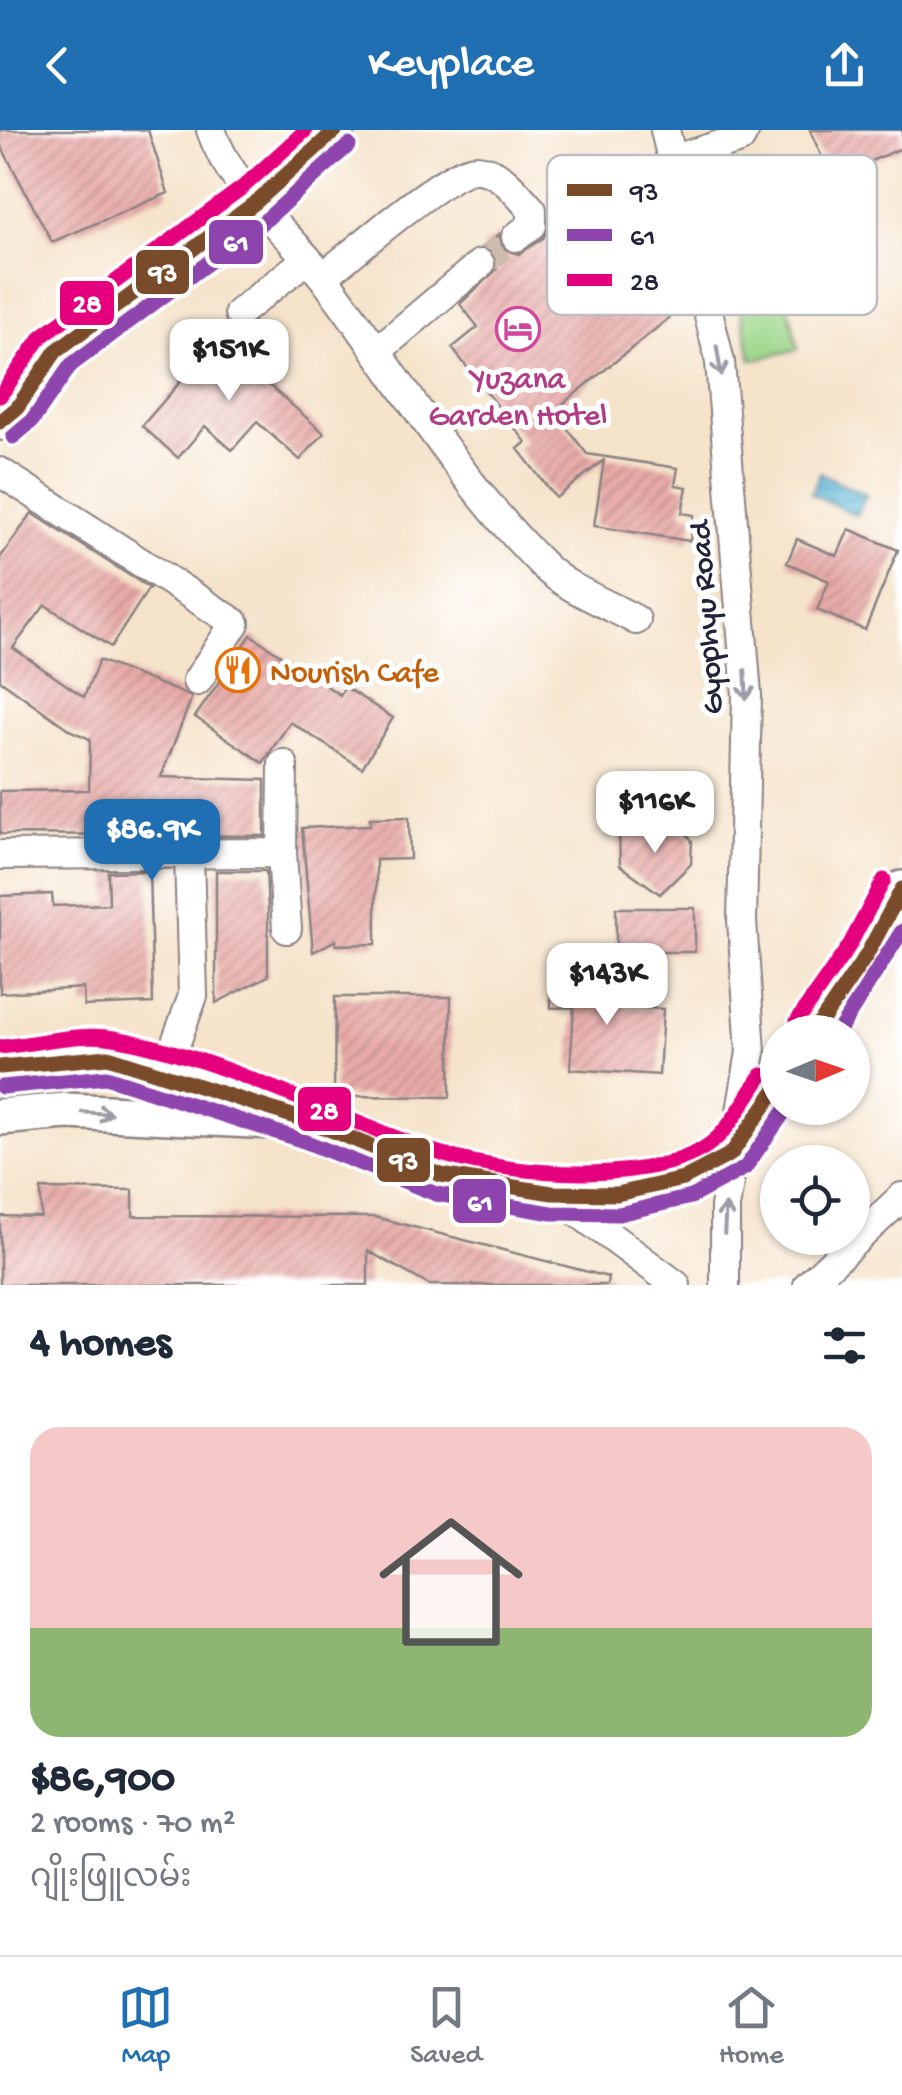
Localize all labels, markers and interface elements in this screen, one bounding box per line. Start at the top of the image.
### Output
icon: back [30,38,85,93]
icon: share [817,38,872,93]
text: Keyplace [368,39,534,92]
legend [547,155,877,315]
text: 93 [629,178,659,211]
line badge: 61 [207,218,265,266]
text: 61 [630,223,656,256]
text: 61 [223,229,249,262]
line badge: 93 [134,248,191,296]
text: 93 [147,259,177,292]
text: 28 [630,268,659,301]
line badge: 28 [58,279,116,327]
text: 28 [72,290,102,323]
hotel icon: Yuzana Garden Hotel [495,306,541,352]
pin: $151K [159,319,299,404]
text: $151K [192,332,266,370]
one-way arrow [710,344,729,377]
place label: Yuzana Garden Hotel [429,362,607,437]
street label: Gyophyu Road [683,517,735,716]
restaurant icon: Nourish Cafe [215,647,261,693]
place label: Nourish Cafe [270,656,439,694]
one-way arrow [737,668,756,700]
pin: $116K [585,771,725,856]
text: $116K [618,784,692,822]
pin: $86.9K [71,799,233,884]
text: $86.9K [106,812,198,850]
pin: $143K [537,943,677,1028]
text: $143K [569,956,645,994]
north arrow [760,1015,870,1125]
map controls [760,1015,870,1255]
line badge: 28 [296,1085,353,1133]
text: 28 [309,1097,339,1130]
one-way arrow [81,1104,113,1123]
line badge: 93 [375,1136,432,1184]
button: locate [760,1145,870,1255]
text: 93 [388,1147,418,1180]
line badge: 61 [451,1177,508,1225]
text: 61 [467,1189,493,1222]
one-way arrow [715,1204,734,1236]
icon: filters [817,1318,872,1373]
text: 4 homes [30,1321,171,1370]
icon: home [361,1492,541,1672]
text: $86,900 [30,1757,175,1806]
text: 2 rooms · 70 m² [30,1806,235,1844]
text: ဂျိုးဖြူလမ်း [30,1861,191,1899]
tab: Map [118,1980,173,2073]
tab: Saved [410,1980,482,2073]
tab: Home [719,1980,784,2073]

